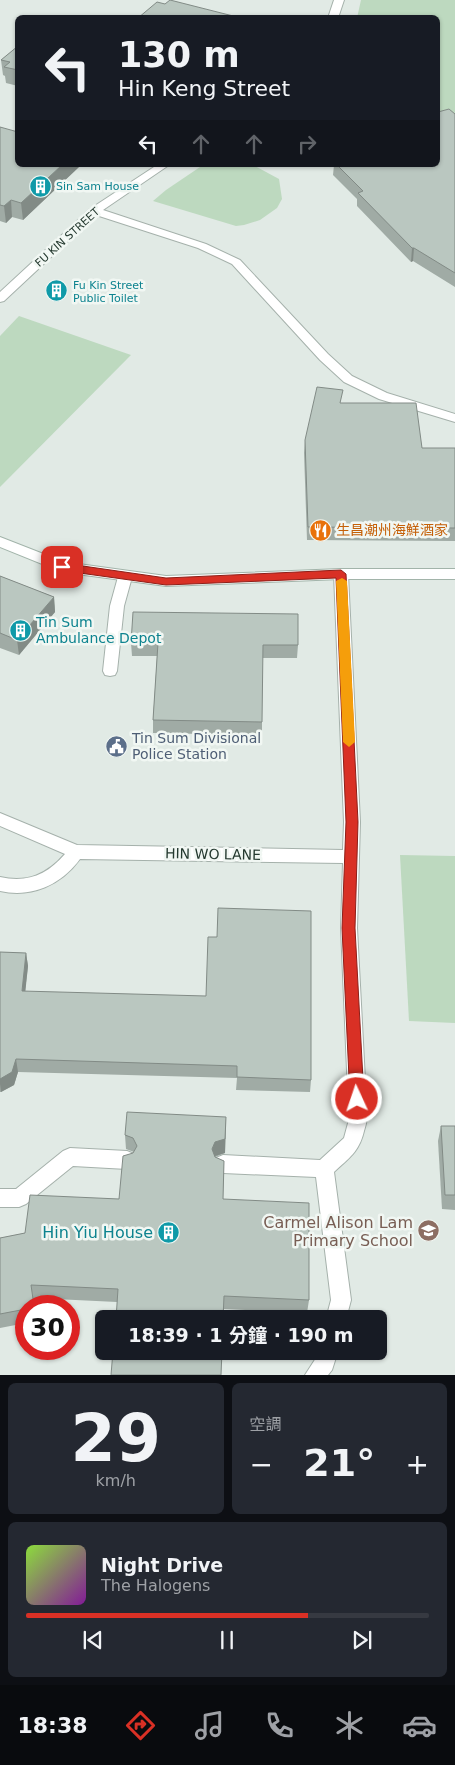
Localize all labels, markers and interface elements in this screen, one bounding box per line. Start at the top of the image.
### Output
icon: left [35,35,100,100]
text: 130 m [118,35,240,75]
text: Hin Keng Street [118,76,290,101]
icon: left [134,130,162,158]
icon: ahead [187,130,215,158]
icon: ahead [240,130,268,158]
icon: right [293,130,321,158]
building icon: Sin Sam House [28,174,52,198]
place label: Sin Sam House [56,180,139,193]
street label: FU KIN STREET [33,205,102,270]
building icon: Fu Kin Street Public Toilet [45,279,69,303]
place label: Fu Kin Street Public Toilet [73,279,144,305]
restaurant icon: 生昌潮州海鮮酒家 [308,518,332,542]
place label: 生昌潮州海鮮酒家 [336,522,448,538]
pin [41,546,83,588]
icon: arrive [48,553,76,581]
place label: Tin Sum Ambulance Depot [35,614,162,646]
building icon: Tin Sum Ambulance Depot [8,618,32,642]
place label: Tin Sum Divisional Police Station [131,730,261,762]
public building icon: Tin Sum Divisional Police Station [104,734,128,758]
street label: HIN WO LANE [165,845,261,863]
position arrow [330,1072,382,1124]
place label: Carmel Alison Lam Primary School [263,1213,413,1250]
school or university icon: Carmel Alison Lam Primary School [417,1219,441,1243]
building icon: Hin Yiu House [157,1220,181,1244]
place label: Hin Yiu House [42,1223,153,1242]
speed limit sign: 30 [15,1295,80,1360]
text: 18:39 · 1 分鐘 · 190 m [128,1324,354,1346]
text: 29 [71,1401,161,1476]
text: 空調 [250,1415,282,1434]
text: 21° [303,1441,375,1485]
text: − [250,1448,273,1481]
text: + [406,1448,429,1481]
text: km/h [96,1471,136,1490]
text: Night Drive [101,1554,223,1576]
text: The Halogens [101,1576,210,1595]
icon: previous [79,1626,107,1654]
icon: pause [213,1626,241,1654]
icon: next [348,1626,376,1654]
icon: directions [123,1708,158,1743]
icon: music [192,1708,227,1743]
icon: phone [262,1708,297,1743]
icon: climate [332,1708,367,1743]
icon: car [402,1708,437,1743]
text: 18:38 [17,1713,88,1738]

